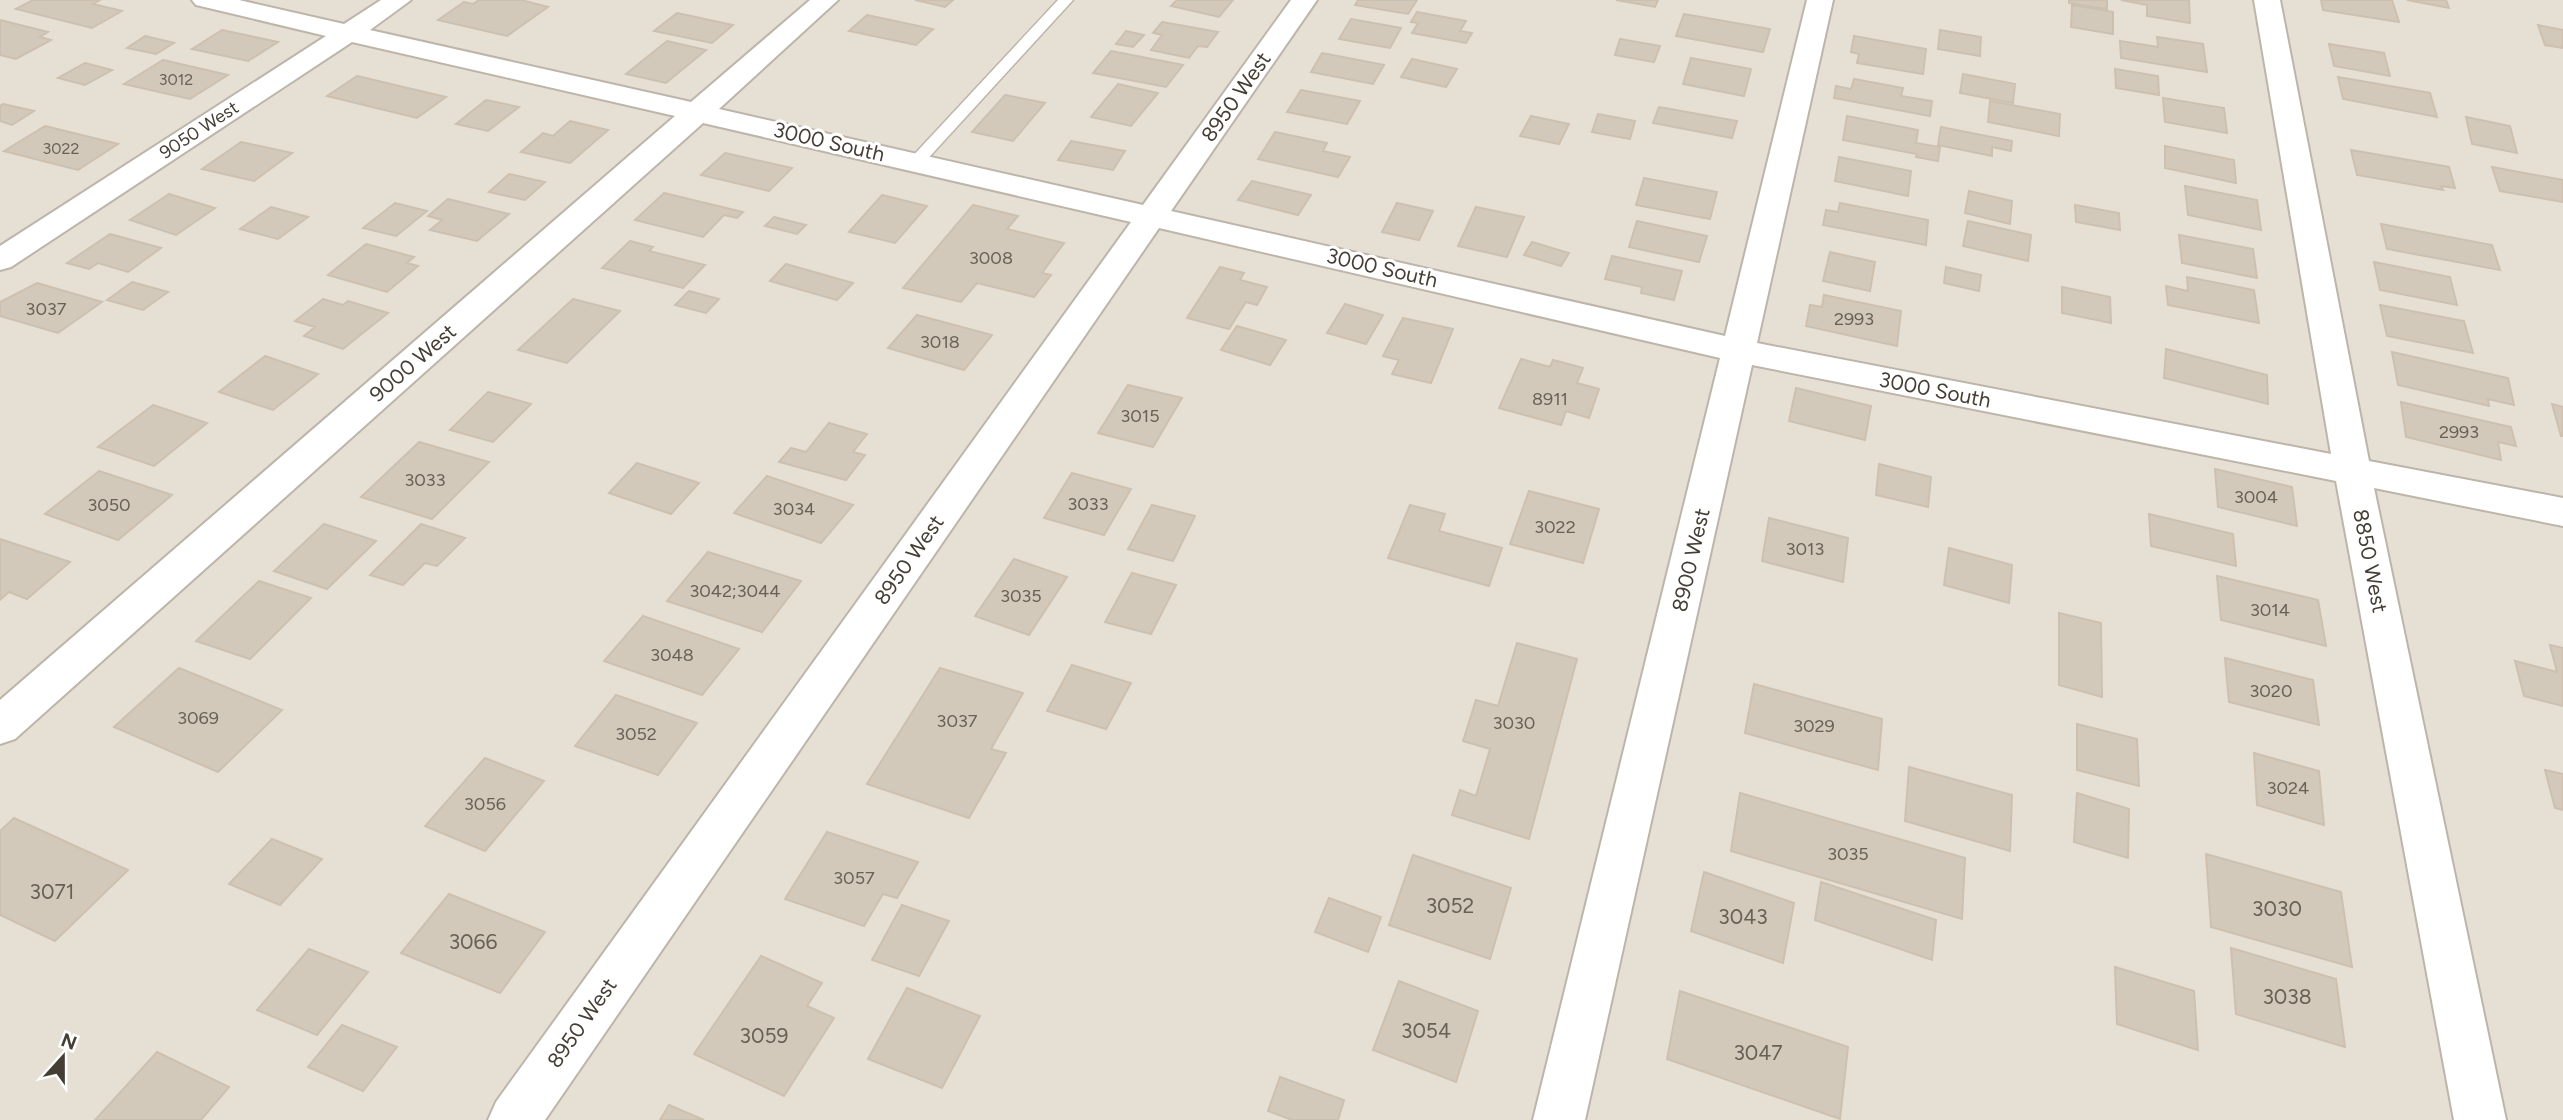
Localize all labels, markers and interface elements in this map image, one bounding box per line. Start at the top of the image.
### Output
street label: 8950 West [1196,47,1276,146]
house number: 3012 [159,70,193,89]
street label: 9050 West [155,96,243,164]
street label: 3000 South [771,117,887,166]
house number: 3022 [43,139,79,158]
street label: 3000 South [1324,243,1440,292]
house number: 3008 [969,247,1013,269]
house number: 3037 [26,298,67,320]
house number: 2993 [1834,308,1874,330]
street label: 9000 West [364,318,461,407]
house number: 3018 [920,331,960,353]
street label: 3000 South [1877,366,1993,413]
house number: 8911 [1532,388,1568,410]
house number: 3015 [1120,405,1160,427]
house number: 2993 [2439,421,2479,443]
house number: 3033 [405,469,445,491]
house number: 3004 [2234,486,2278,508]
house number: 3033 [1068,493,1108,515]
house number: 3050 [87,494,131,516]
house number: 3034 [773,498,815,520]
street label: 8900 West [1666,506,1715,614]
street label: 8850 West [2348,507,2393,615]
street label: 8950 West [869,510,949,609]
house number: 3022 [1534,516,1576,538]
house number: 3013 [1786,538,1824,560]
house number: 3042;3044 [690,580,780,602]
house number: 3035 [1000,585,1042,607]
house number: 3014 [2250,599,2290,621]
house number: 3048 [650,644,694,666]
house number: 3020 [2250,680,2292,702]
house number: 3069 [177,707,219,729]
house number: 3037 [937,710,978,732]
house number: 3030 [1493,712,1535,734]
house number: 3029 [1793,715,1835,737]
house number: 3052 [615,723,657,745]
house number: 3024 [2267,777,2309,799]
house number: 3056 [464,793,506,815]
house number: 3035 [1827,843,1869,865]
house number: 3057 [833,867,875,889]
house number: 3071 [30,879,74,904]
house number: 3052 [1426,893,1474,918]
house number: 3030 [2252,896,2302,921]
house number: 3043 [1718,904,1768,929]
house number: 3066 [449,929,497,954]
street label: 8950 West [542,973,622,1072]
house number: 3038 [2262,984,2312,1009]
house number: 3054 [1401,1018,1451,1043]
north arrow [28,1022,98,1092]
house number: 3059 [740,1023,788,1048]
text: N [58,1028,80,1055]
house number: 3047 [1733,1040,1783,1065]

